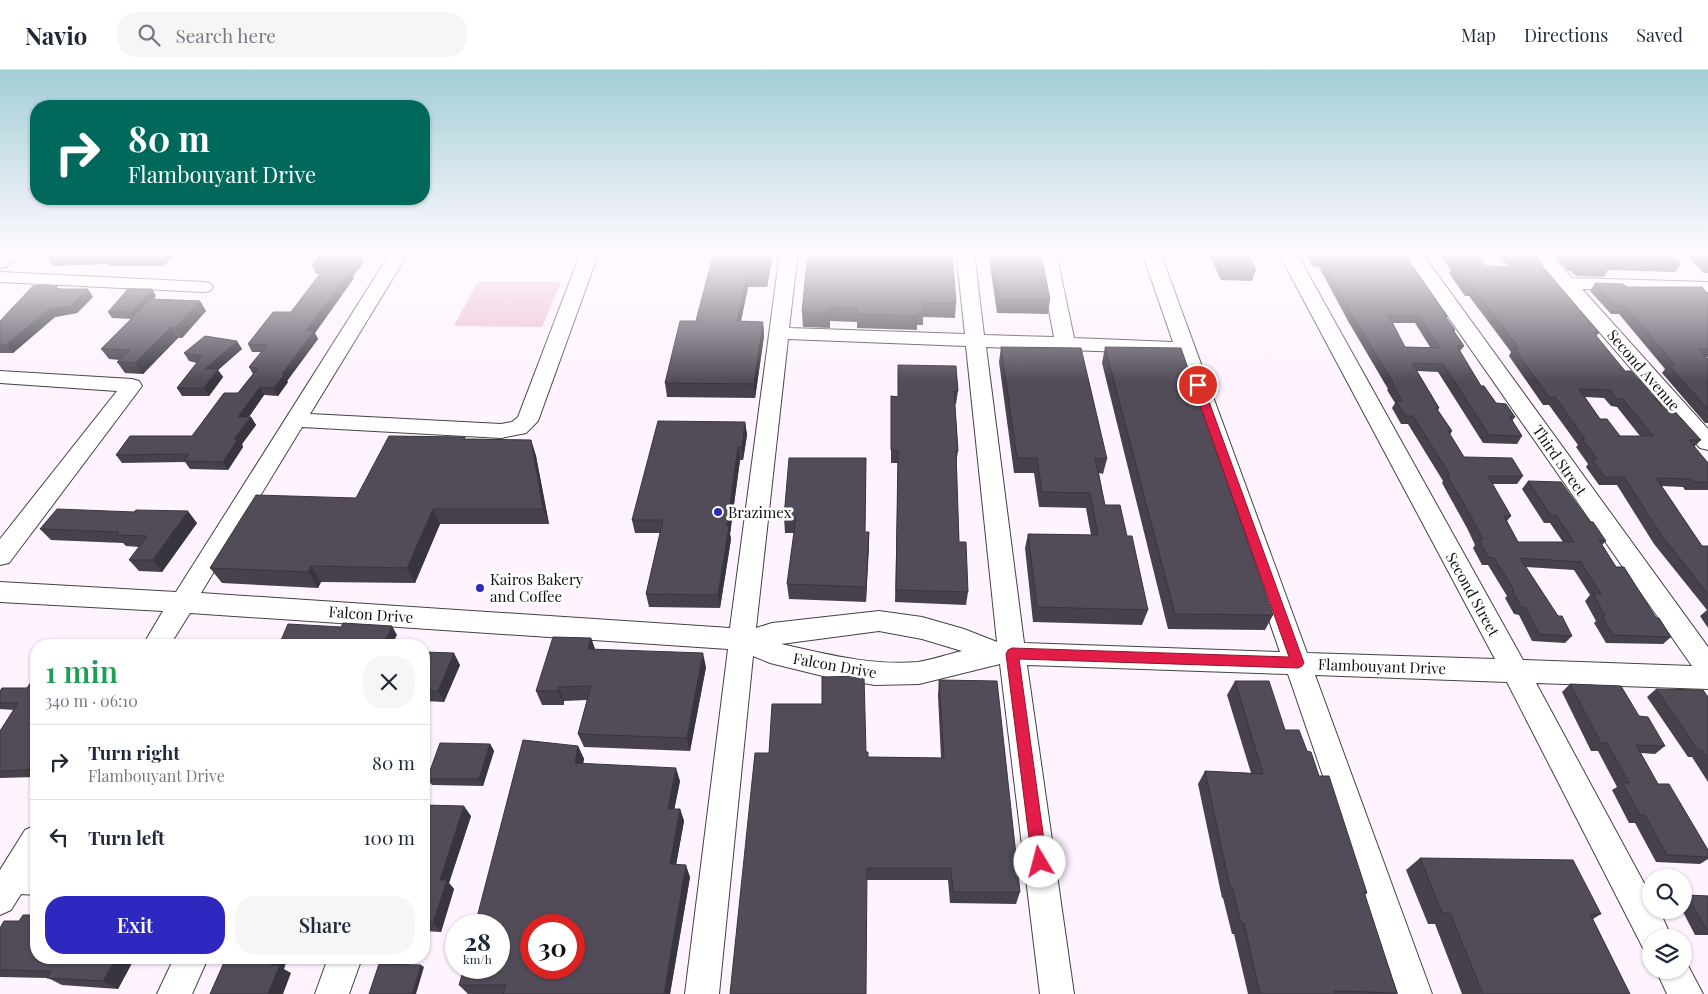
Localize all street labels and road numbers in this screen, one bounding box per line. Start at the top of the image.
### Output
street label: Second Avenue [1603,325,1685,415]
street label: Third Street [1528,421,1592,500]
street label: Second Street [1442,549,1505,640]
street label: Falcon Drive [328,601,414,627]
street label: Falcon Drive [791,648,879,682]
street label: Flambouyant Drive [1318,654,1446,678]

